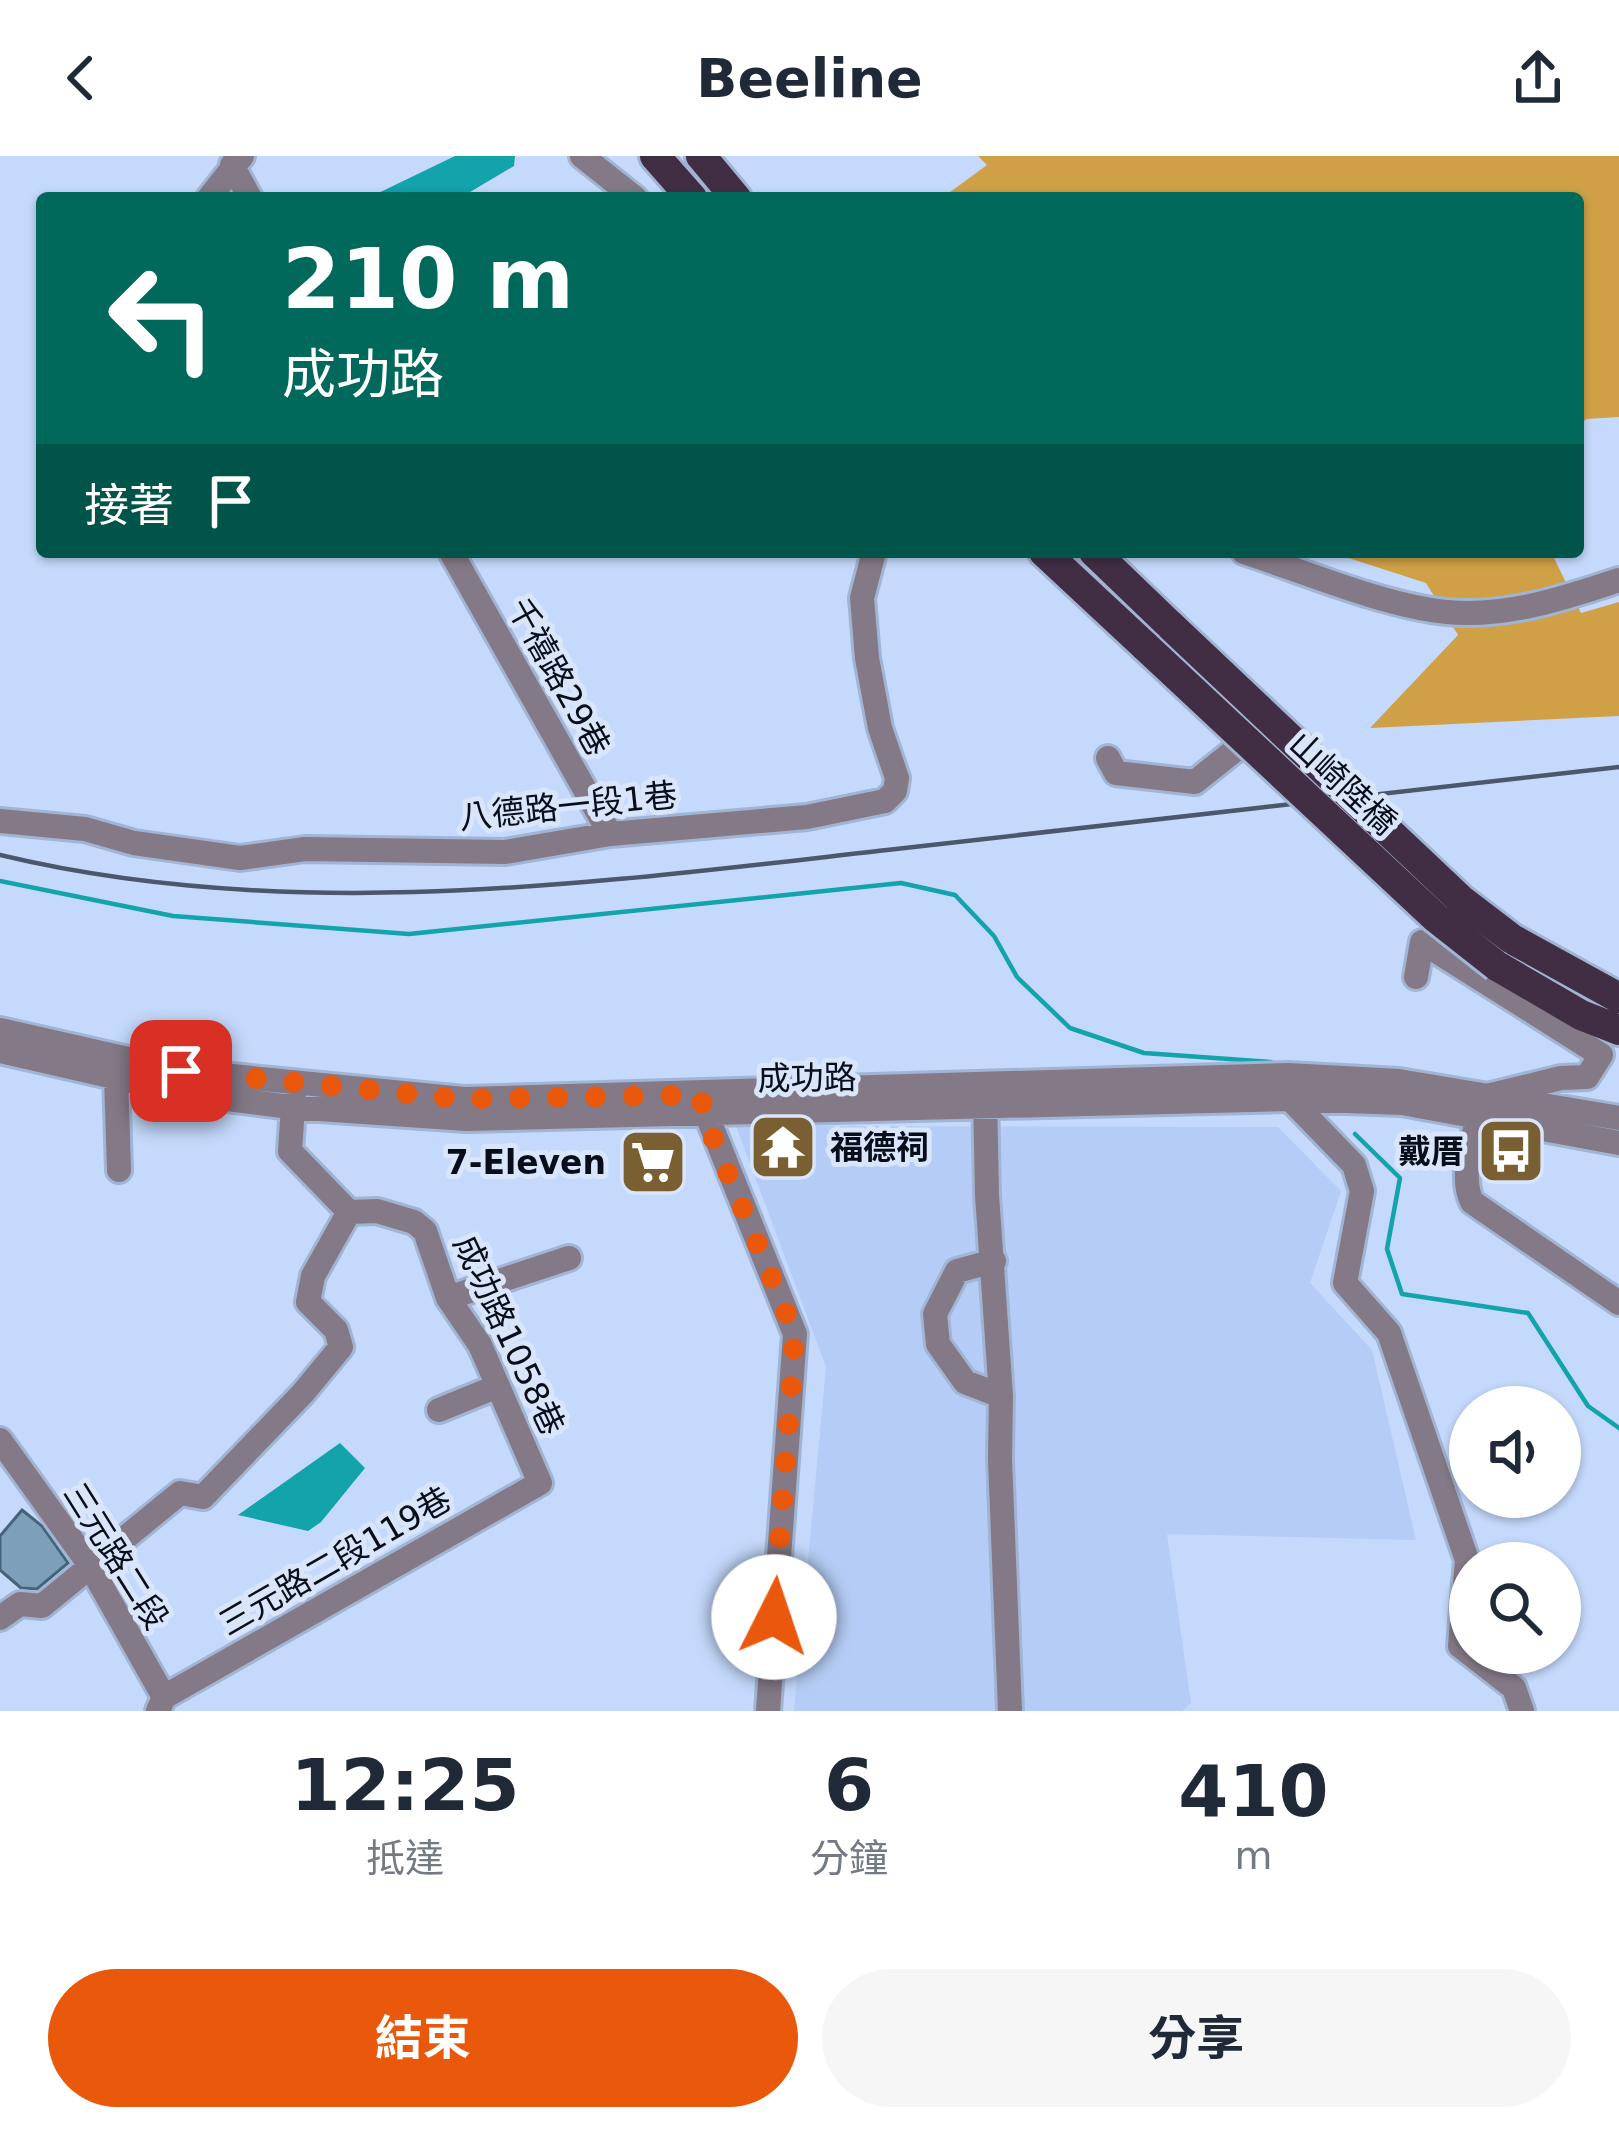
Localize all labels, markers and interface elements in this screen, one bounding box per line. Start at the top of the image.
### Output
icon: back [48,45,114,111]
icon: share [1505,45,1571,111]
text: Beeline [696,47,923,110]
text: 210 m [282,230,574,328]
icon: left [84,240,240,396]
text: 成功路 [282,343,444,406]
icon: arrive [198,468,264,534]
text: 接著 [84,479,174,532]
street label: 千禧路29巷 [500,591,618,763]
street label: 山崎陸橋 [1281,724,1405,842]
street label: 八德路一段1巷 [457,775,679,837]
pin [130,1020,232,1122]
icon: arrive [148,1038,214,1104]
street label: 成功路 [757,1058,857,1098]
temple icon: 福德祠 [748,1112,818,1182]
bus stop icon: 戴厝 [1476,1116,1546,1186]
supermarket icon: 7-Eleven [618,1127,688,1197]
place label: 福德祠 [830,1128,929,1167]
place label: 戴厝 [1398,1132,1464,1171]
place label: 7-Eleven [446,1143,606,1182]
street label: 成功路1058巷 [446,1229,572,1441]
map controls [1449,1386,1581,1674]
button: sound [1449,1386,1581,1518]
street label: 三元路二段 [56,1476,176,1636]
street label: 三元路二段119巷 [212,1479,458,1643]
button: search [1449,1542,1581,1674]
position arrow [711,1554,837,1680]
text: 12:25 [290,1743,520,1827]
text: 6 [824,1743,874,1827]
text: 410 [1178,1749,1329,1833]
text: m [1234,1833,1272,1878]
text: 抵達 [366,1836,444,1881]
text: 分鐘 [810,1836,888,1881]
button: 結束 [48,1969,798,2107]
button: 分享 [822,1969,1571,2107]

